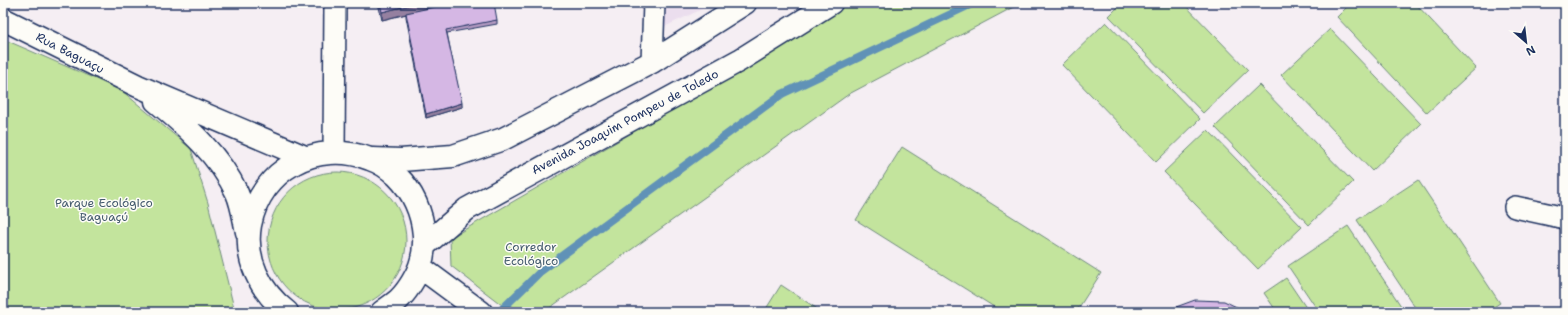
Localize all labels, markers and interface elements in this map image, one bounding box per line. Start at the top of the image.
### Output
north arrow [1506,22,1546,62]
street label: Rua Baguaçu [33,29,107,77]
text: N [1523,42,1538,59]
street label: Avenida Joaquim Pompeu de Toledo [529,66,721,178]
park label: Parque Ecológico Baguaçú [55,195,153,225]
park label: Corredor Ecológico [504,239,558,269]

